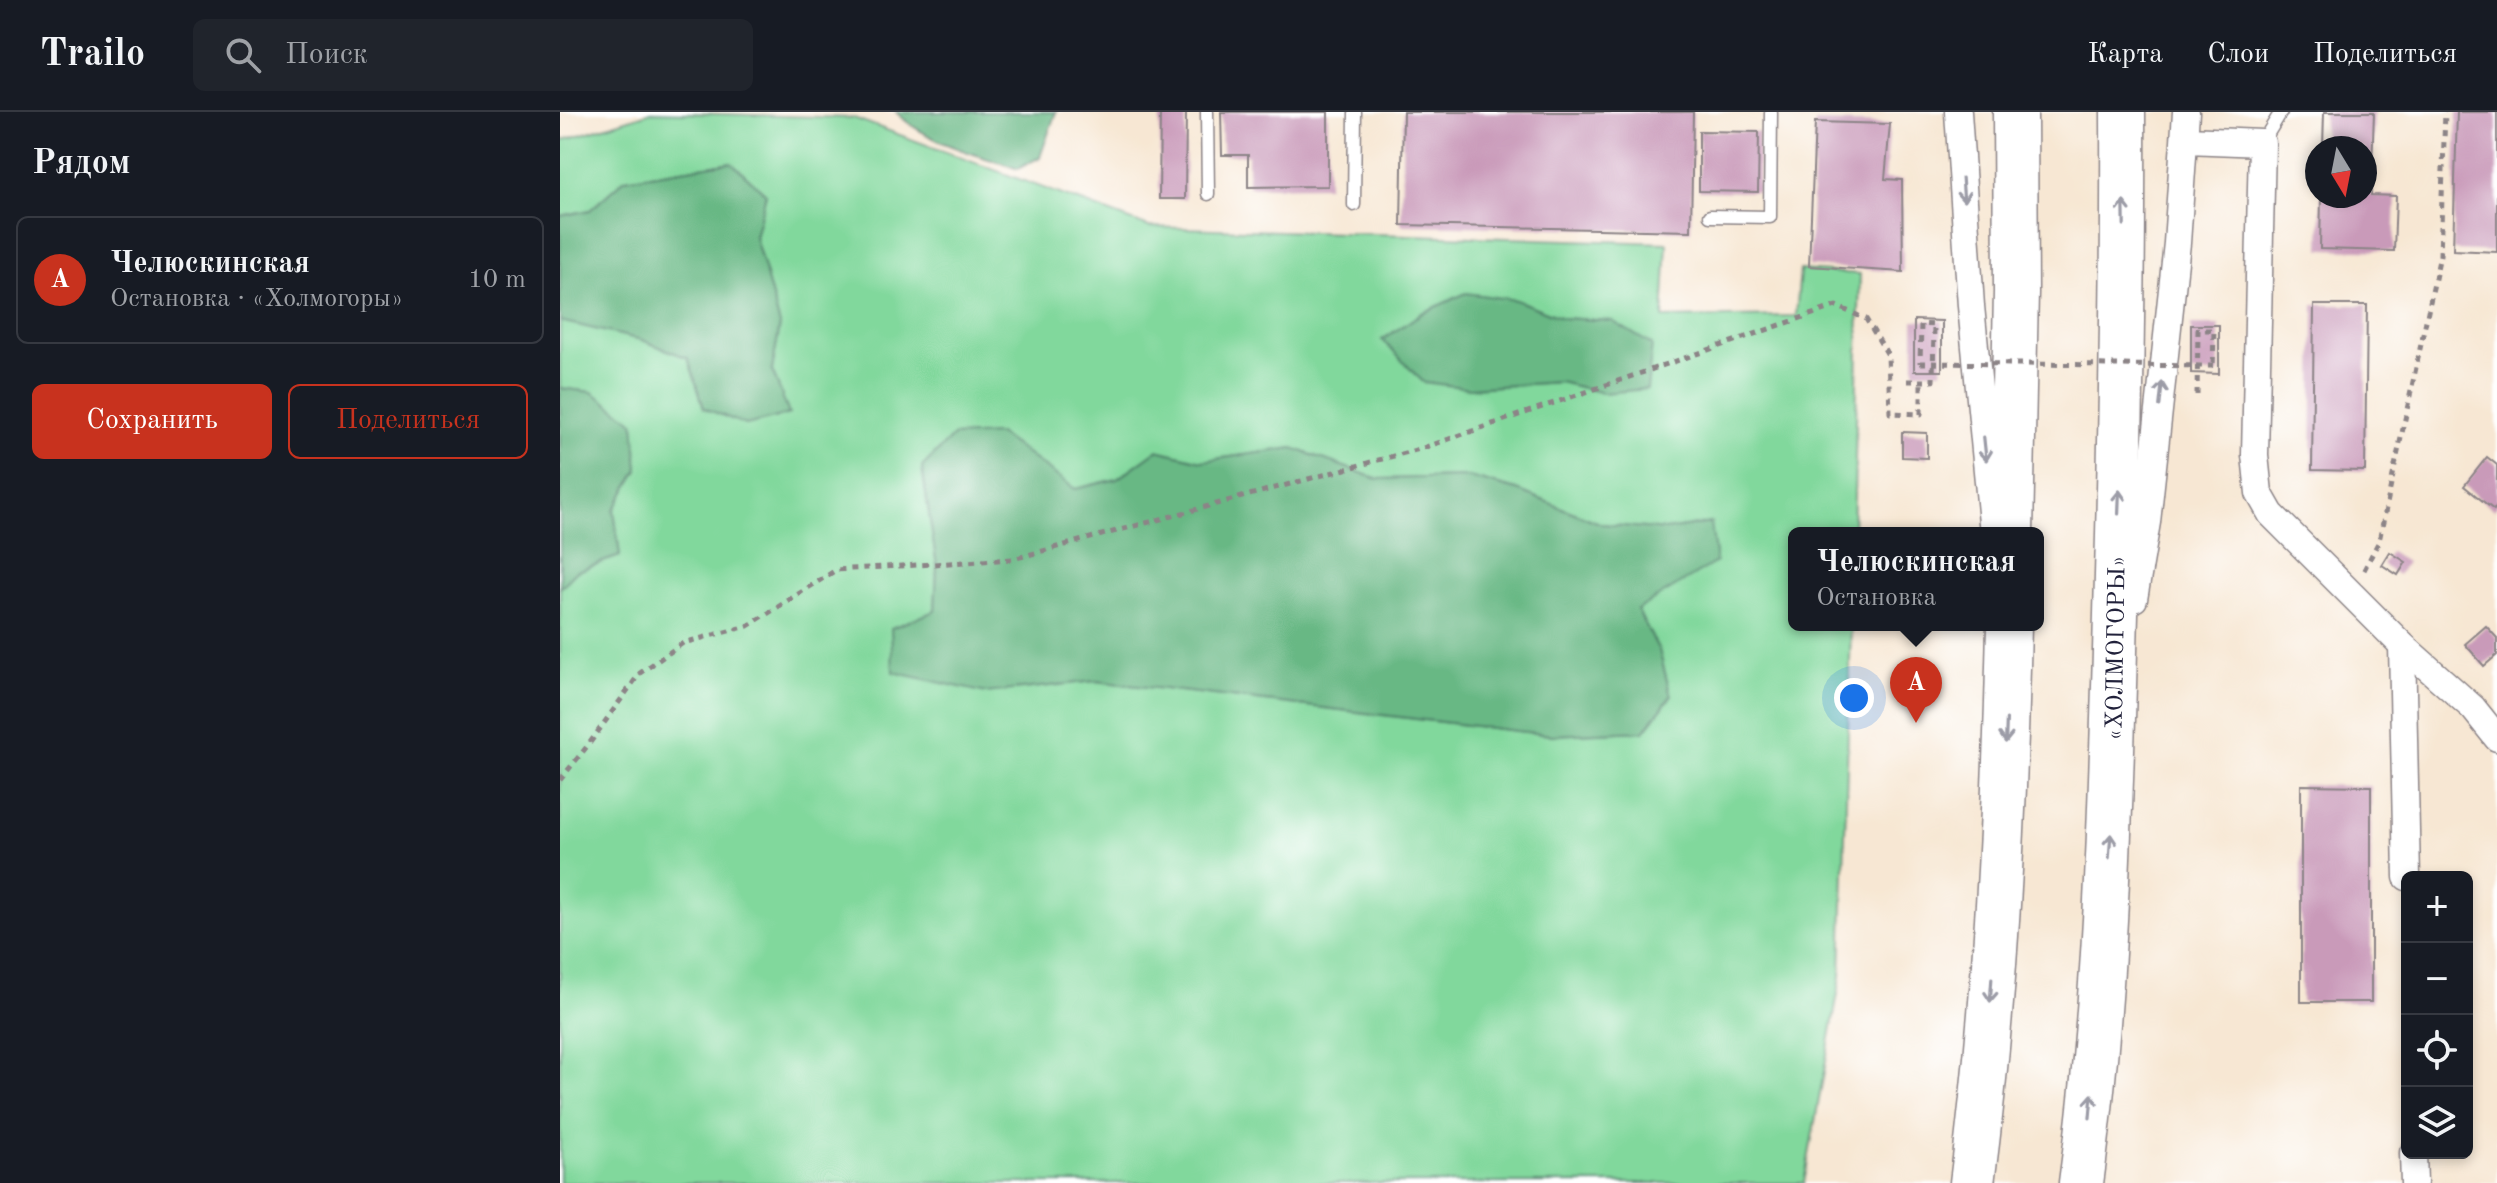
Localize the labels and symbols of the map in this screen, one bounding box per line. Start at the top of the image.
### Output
north arrow [2305,136,2377,208]
one-way arrow [1956,176,1971,203]
one-way arrow [2116,200,2132,227]
one-way arrow [2153,381,2168,408]
one-way arrow [1977,435,1992,462]
one-way arrow [2111,489,2126,516]
street label: «ХОЛМОГОРЫ» [2103,555,2131,741]
pin: A [1890,657,1942,723]
your location [1834,678,1874,718]
one-way arrow [1998,717,2013,744]
one-way arrow [2103,833,2118,860]
one-way arrow [1983,977,1998,1003]
one-way arrow [2084,1093,2099,1120]

